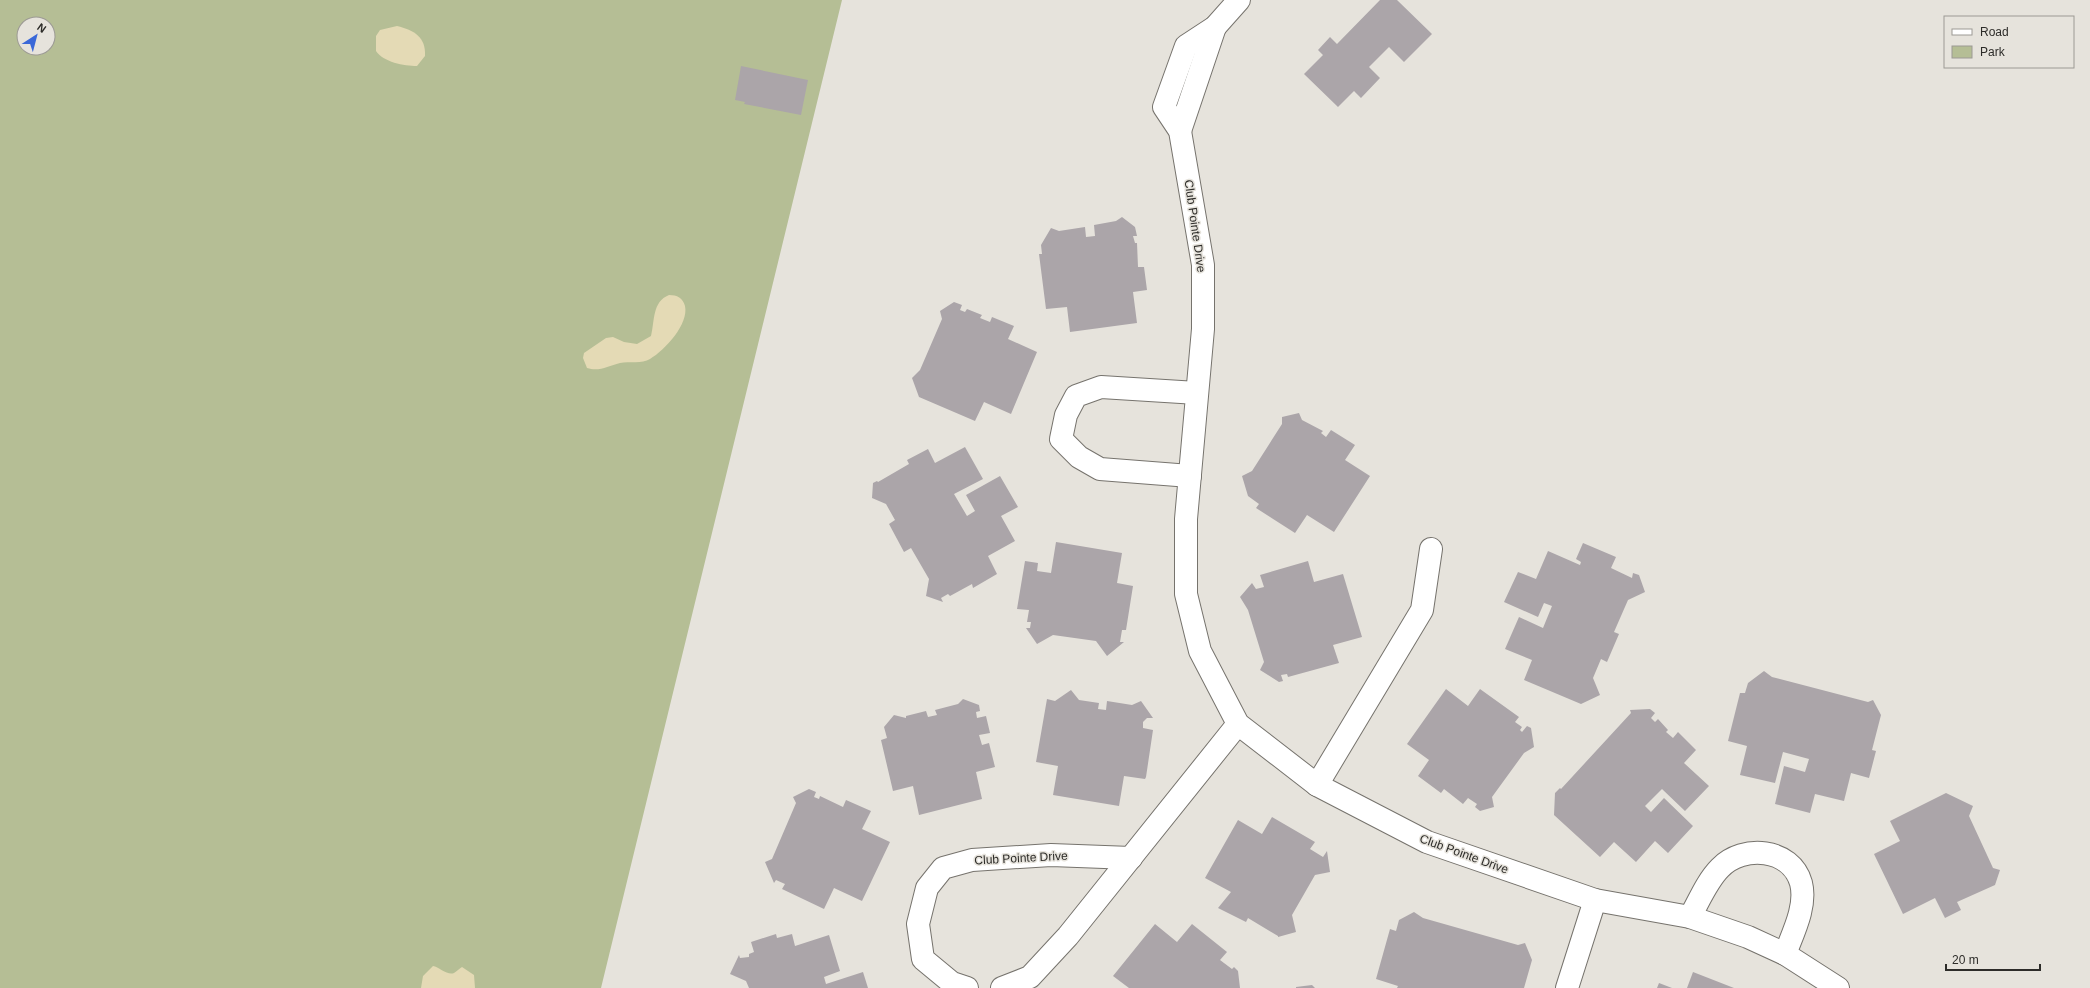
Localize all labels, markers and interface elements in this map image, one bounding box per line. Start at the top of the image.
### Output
north arrow [16,16,56,56]
legend [1944,16,2074,68]
text: N [35,21,49,35]
text: Road [1980,25,2009,39]
text: Park [1980,45,2006,59]
street label: Club Pointe Drive [1182,179,1208,274]
street label: Club Pointe Drive [1418,831,1511,877]
street label: Club Pointe Drive [974,849,1068,867]
scale bar [1946,946,2040,972]
text: 20 m [1952,953,1979,967]

